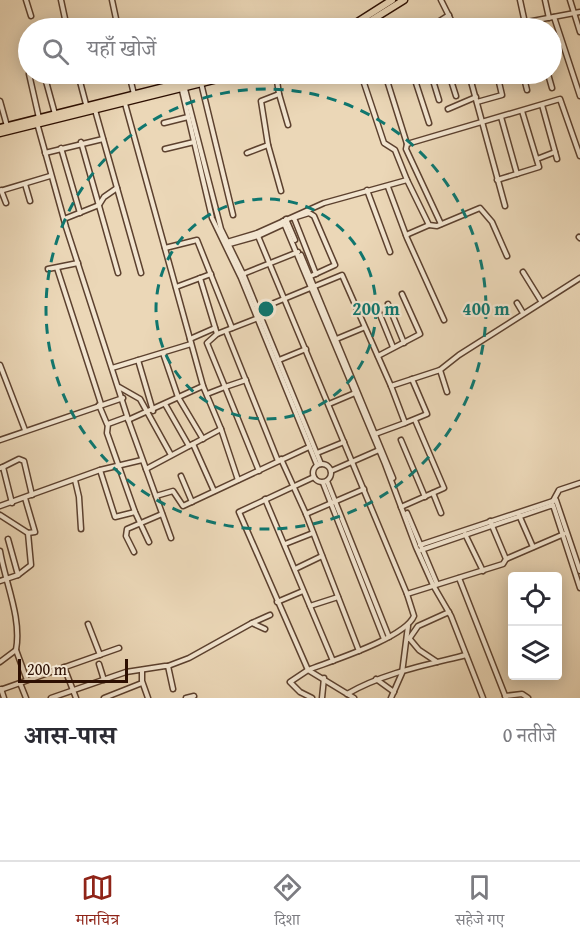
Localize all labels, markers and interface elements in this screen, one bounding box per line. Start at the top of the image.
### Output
search box [18,18,562,84]
text: यहाँ खोजें [87,32,156,64]
icon: search [39,35,72,68]
text: 200 m [352,295,400,322]
text: 400 m [462,295,510,322]
centre of rings [256,299,276,319]
map controls [508,572,562,680]
button: locate [508,572,562,626]
button: layers [508,626,562,680]
scale bar [18,656,128,684]
text: 200 m [27,657,67,681]
text: आस-पास [24,715,116,754]
text: 0 नतीजे [503,720,556,749]
tab: मानचित्र [76,871,119,935]
tab: दिशा [271,871,304,935]
tab: सहेजे गए [455,871,504,935]

